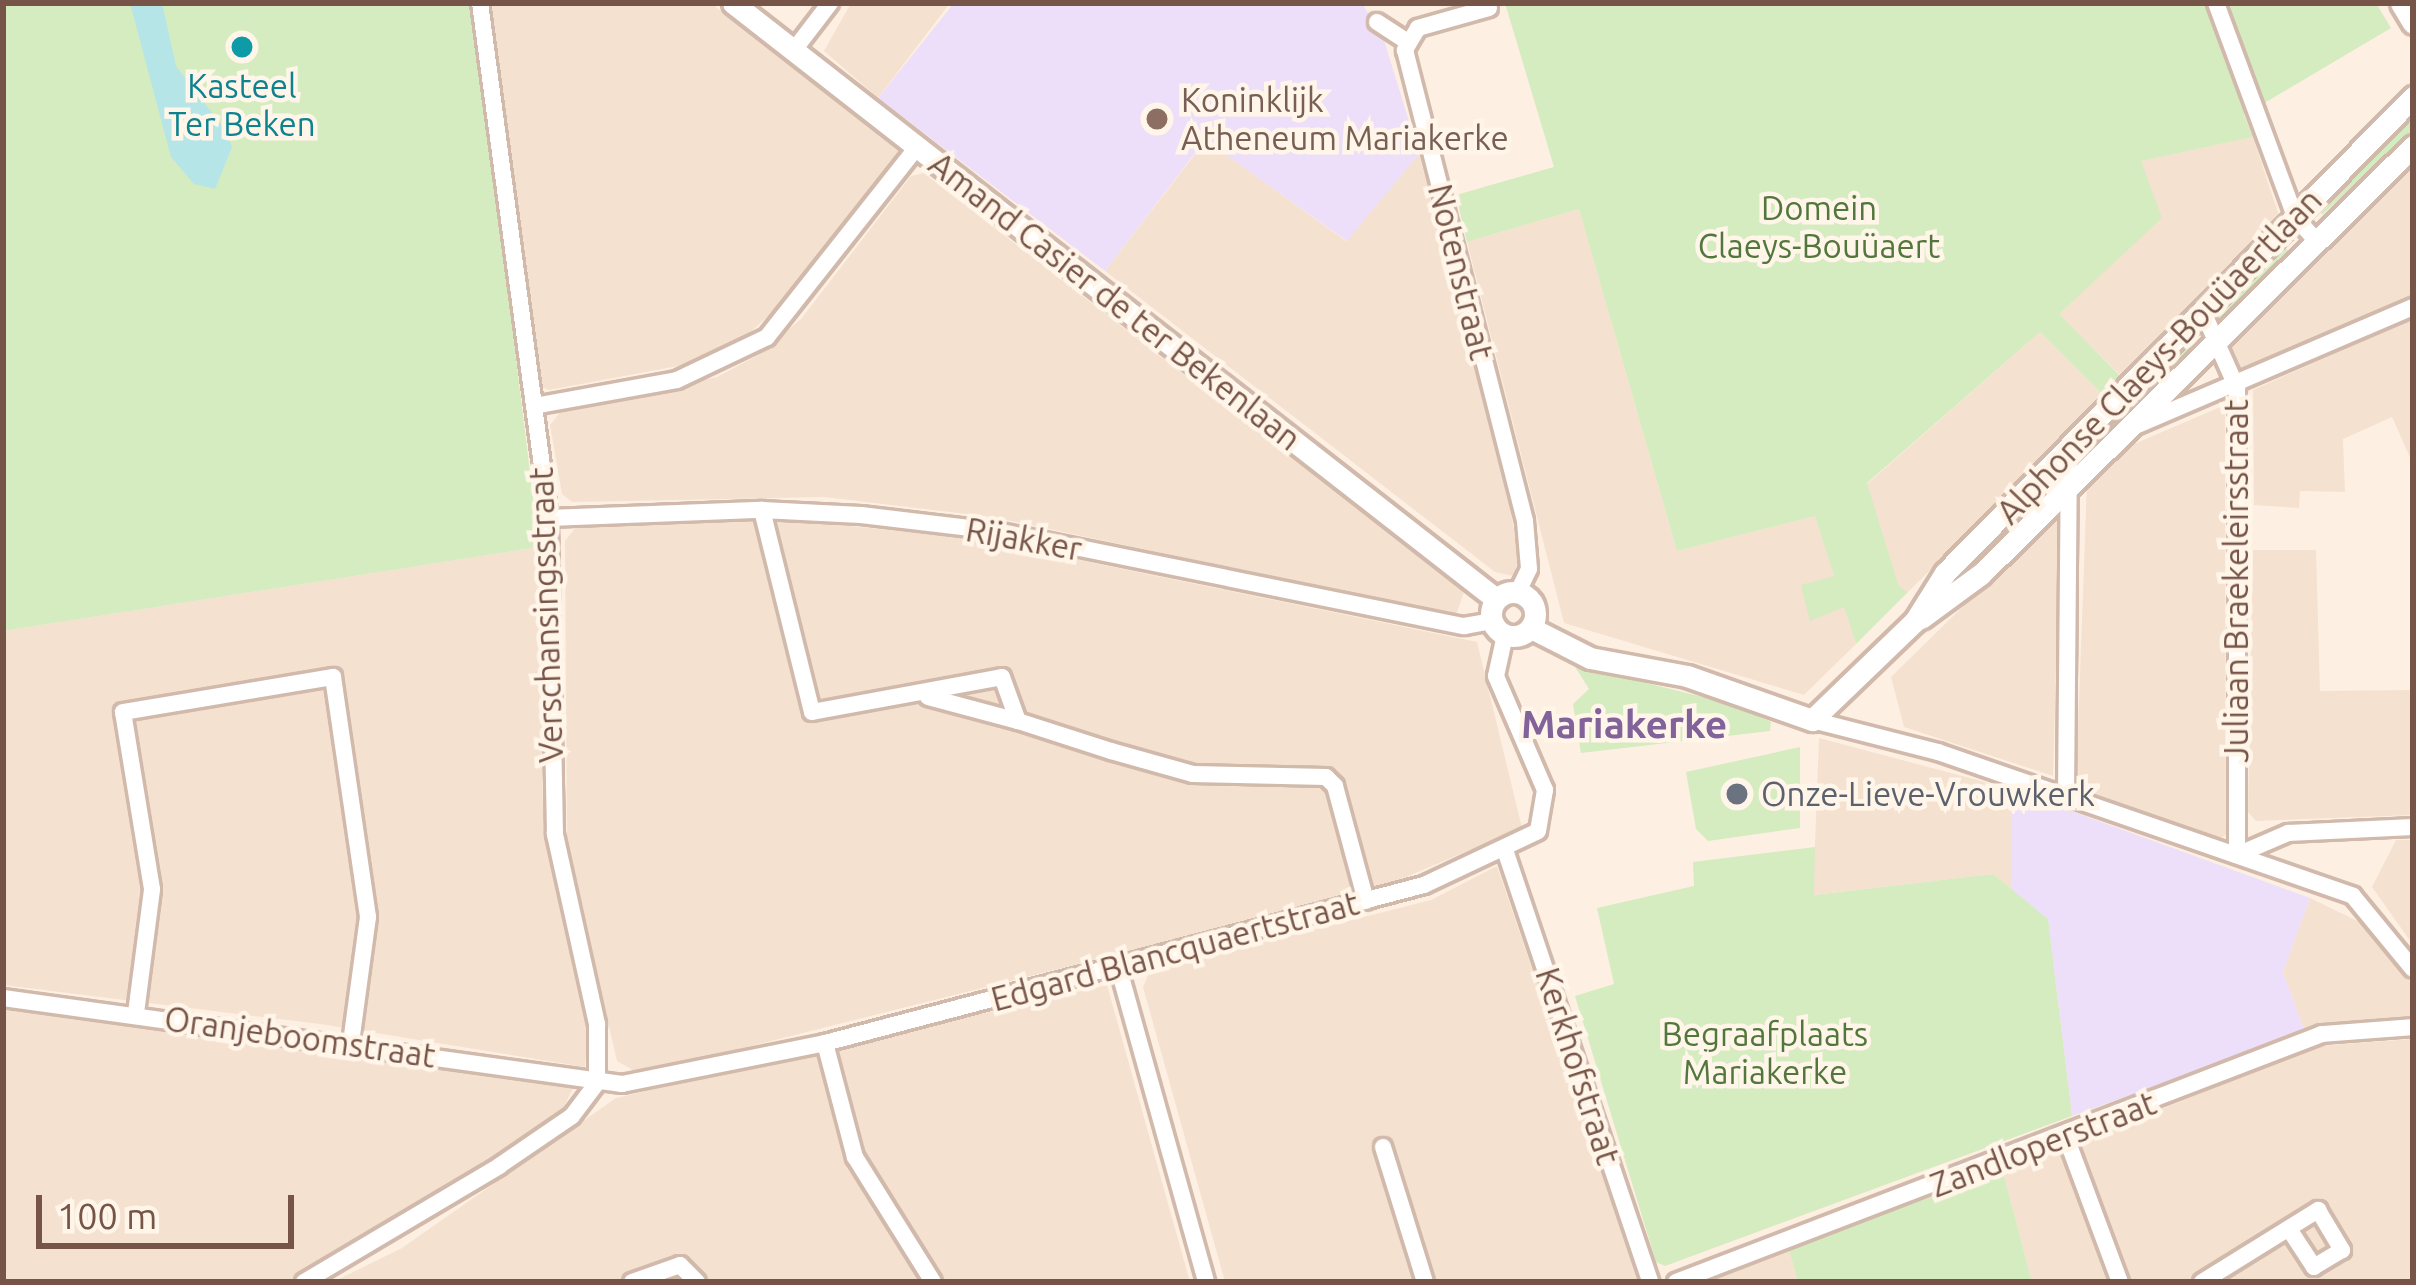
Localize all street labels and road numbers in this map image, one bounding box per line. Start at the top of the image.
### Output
street label: Amand Casier de ter Bekenlaan [921,144,1309,458]
street label: Notenstraat [1420,180,1502,364]
street label: Alphonse Claeys-Bouüaertlaan [1988,180,2330,532]
street label: Juliaan Braekeleirsstraat [2216,399,2256,763]
street label: Verschansingsstraat [521,466,571,764]
street label: Rijakker [963,509,1085,569]
street label: Edgard Blancquaertstraat [987,883,1363,1019]
street label: Kerkhofstraat [1528,963,1628,1169]
street label: Oranjeboomstraat [162,998,438,1076]
street label: Zandloperstraat [1925,1083,2161,1205]

